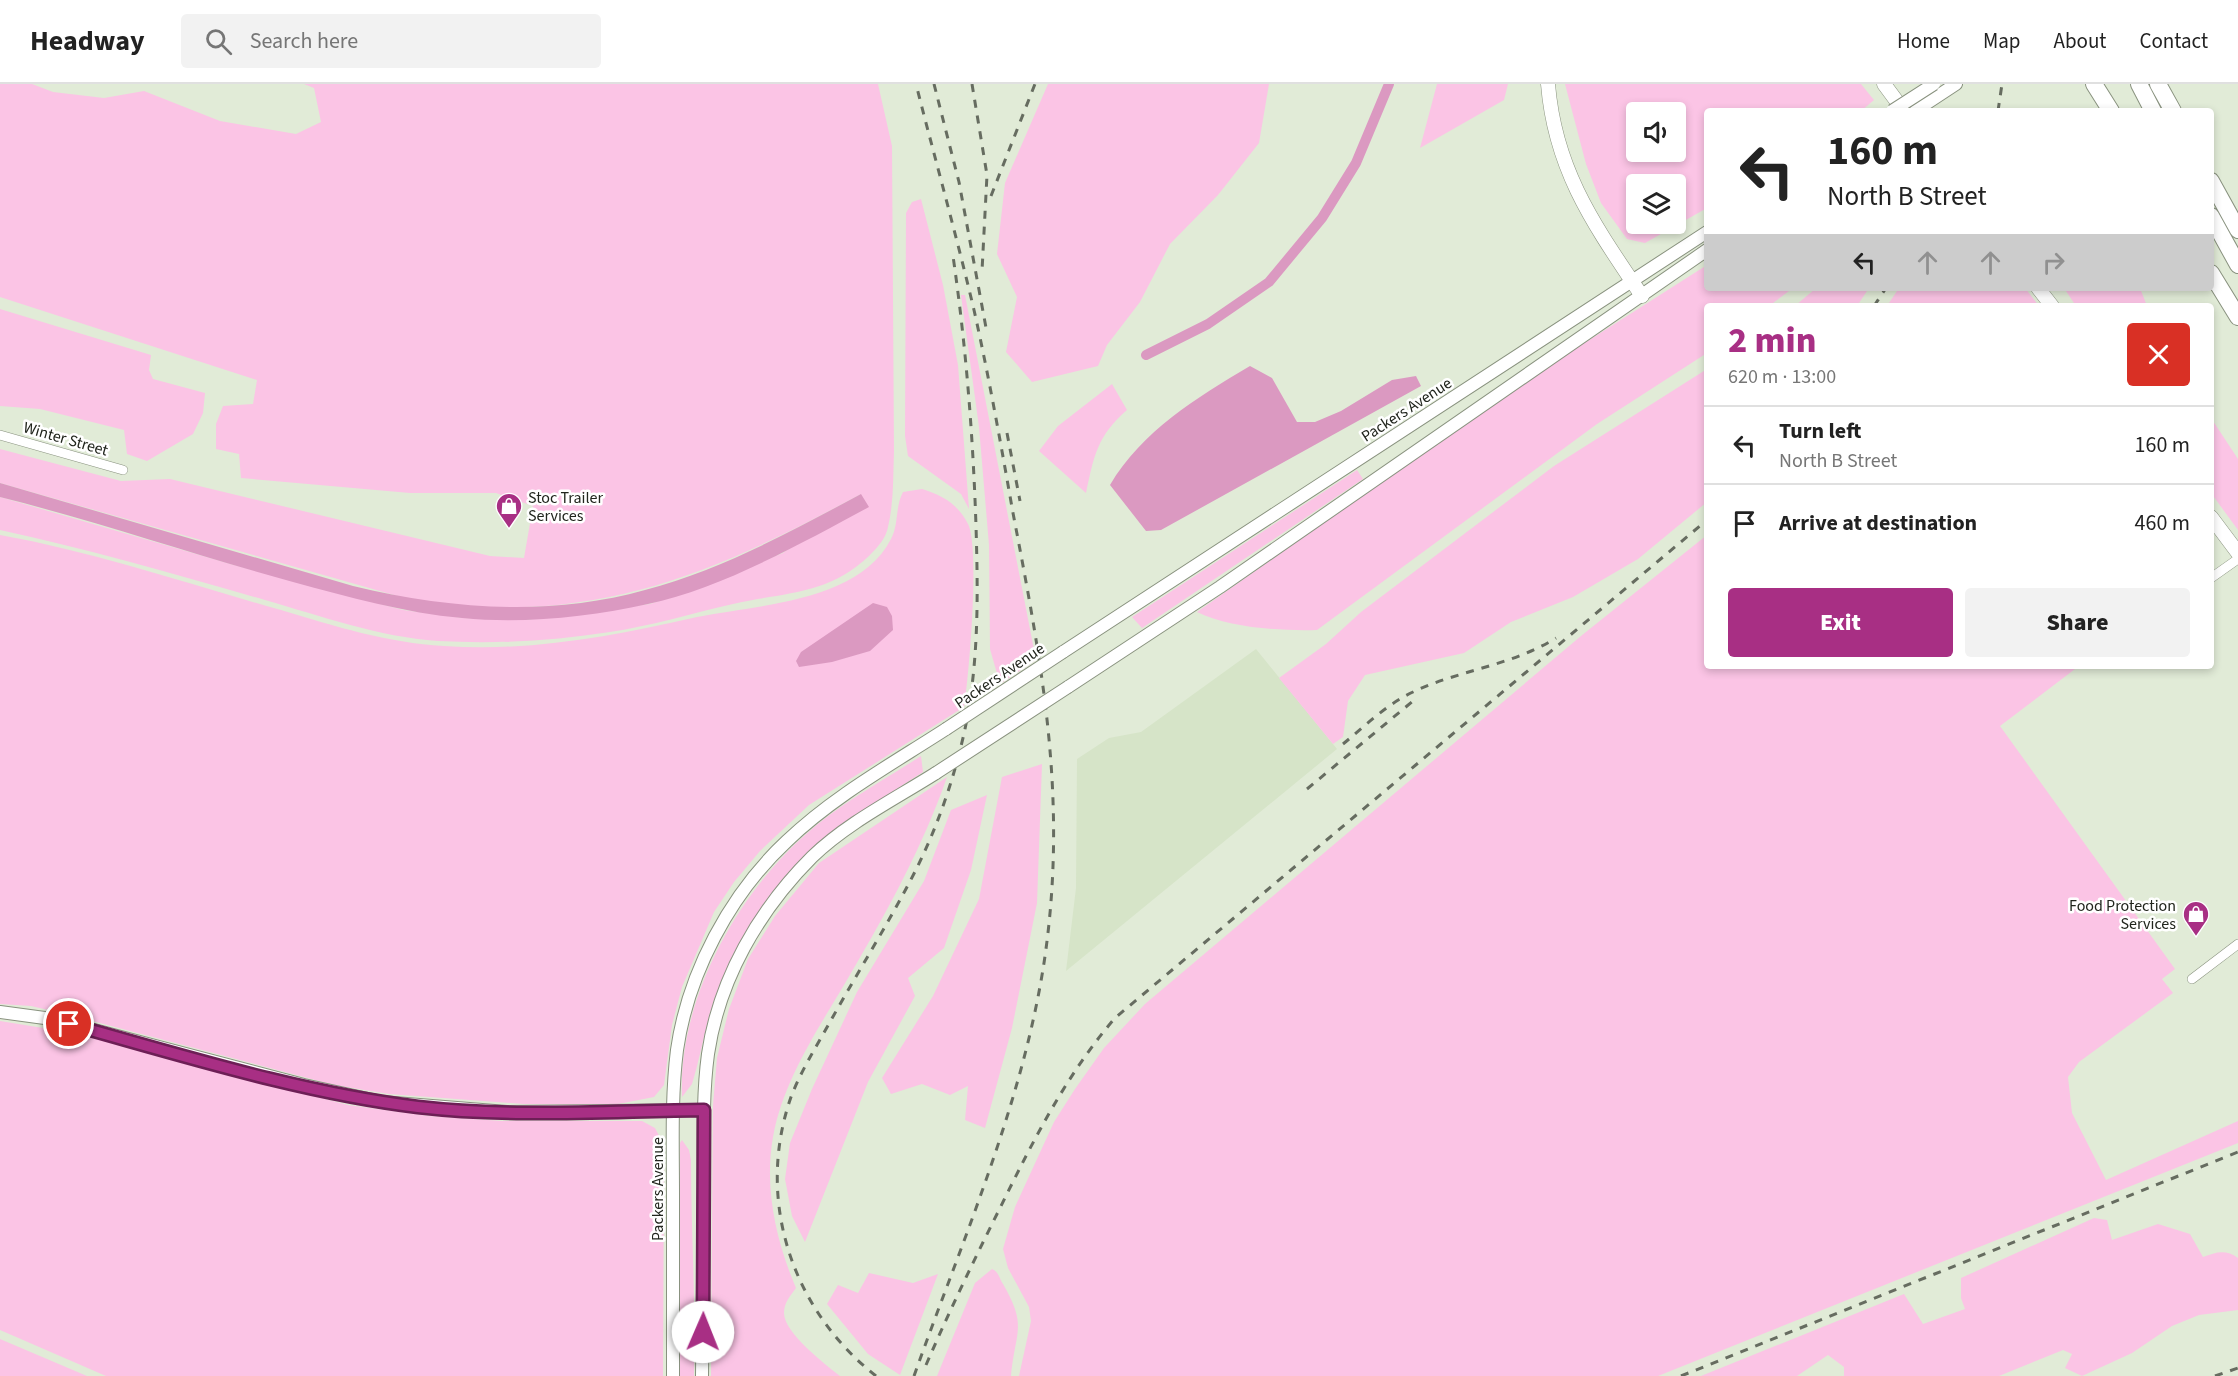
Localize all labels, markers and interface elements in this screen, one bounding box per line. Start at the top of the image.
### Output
search box [181,14,601,68]
text: Headway [30,21,145,61]
icon: search [202,25,235,58]
text: Search here [250,25,358,57]
text: Home [1897,26,1950,56]
text: Map [1983,26,2021,56]
text: About [2054,26,2106,56]
text: Contact [2139,26,2208,56]
map controls [1626,102,1686,234]
button: sound [1626,102,1686,162]
text: 160 m [1827,121,1938,181]
icon: left [1728,132,1806,210]
button: layers [1626,174,1686,234]
text: North B Street [1827,177,1987,216]
icon: left [1848,246,1881,279]
icon: ahead [1911,246,1944,279]
icon: ahead [1974,246,2007,279]
icon: right [2037,246,2070,279]
text: 2 min [1728,315,1816,366]
button: close [2127,323,2190,386]
text: 620 m · 13:00 [1728,363,1836,391]
street label: Packers Avenue [1357,372,1456,447]
text: Turn left [1779,415,1861,447]
street label: Winter Street [21,416,111,462]
icon: left [1728,429,1761,462]
text: 160 m [2135,429,2190,461]
text: North B Street [1779,447,1897,475]
place label: Stoc Trailer Services [528,487,604,527]
shop icon: Stoc Trailer Services [494,491,524,529]
icon: arrive [1728,507,1761,540]
text: Arrive at destination [1779,507,1977,539]
text: 460 m [2135,507,2190,539]
button: Exit [1728,588,1953,657]
button: Share [1965,588,2190,657]
street label: Packers Avenue [950,638,1049,714]
place label: Food Protection Services [2069,895,2176,935]
shop icon: Food Protection Services [2181,899,2211,937]
pin [43,998,94,1049]
icon: arrive [52,1007,85,1040]
street label: Packers Avenue [647,1137,669,1241]
position arrow [671,1300,735,1364]

